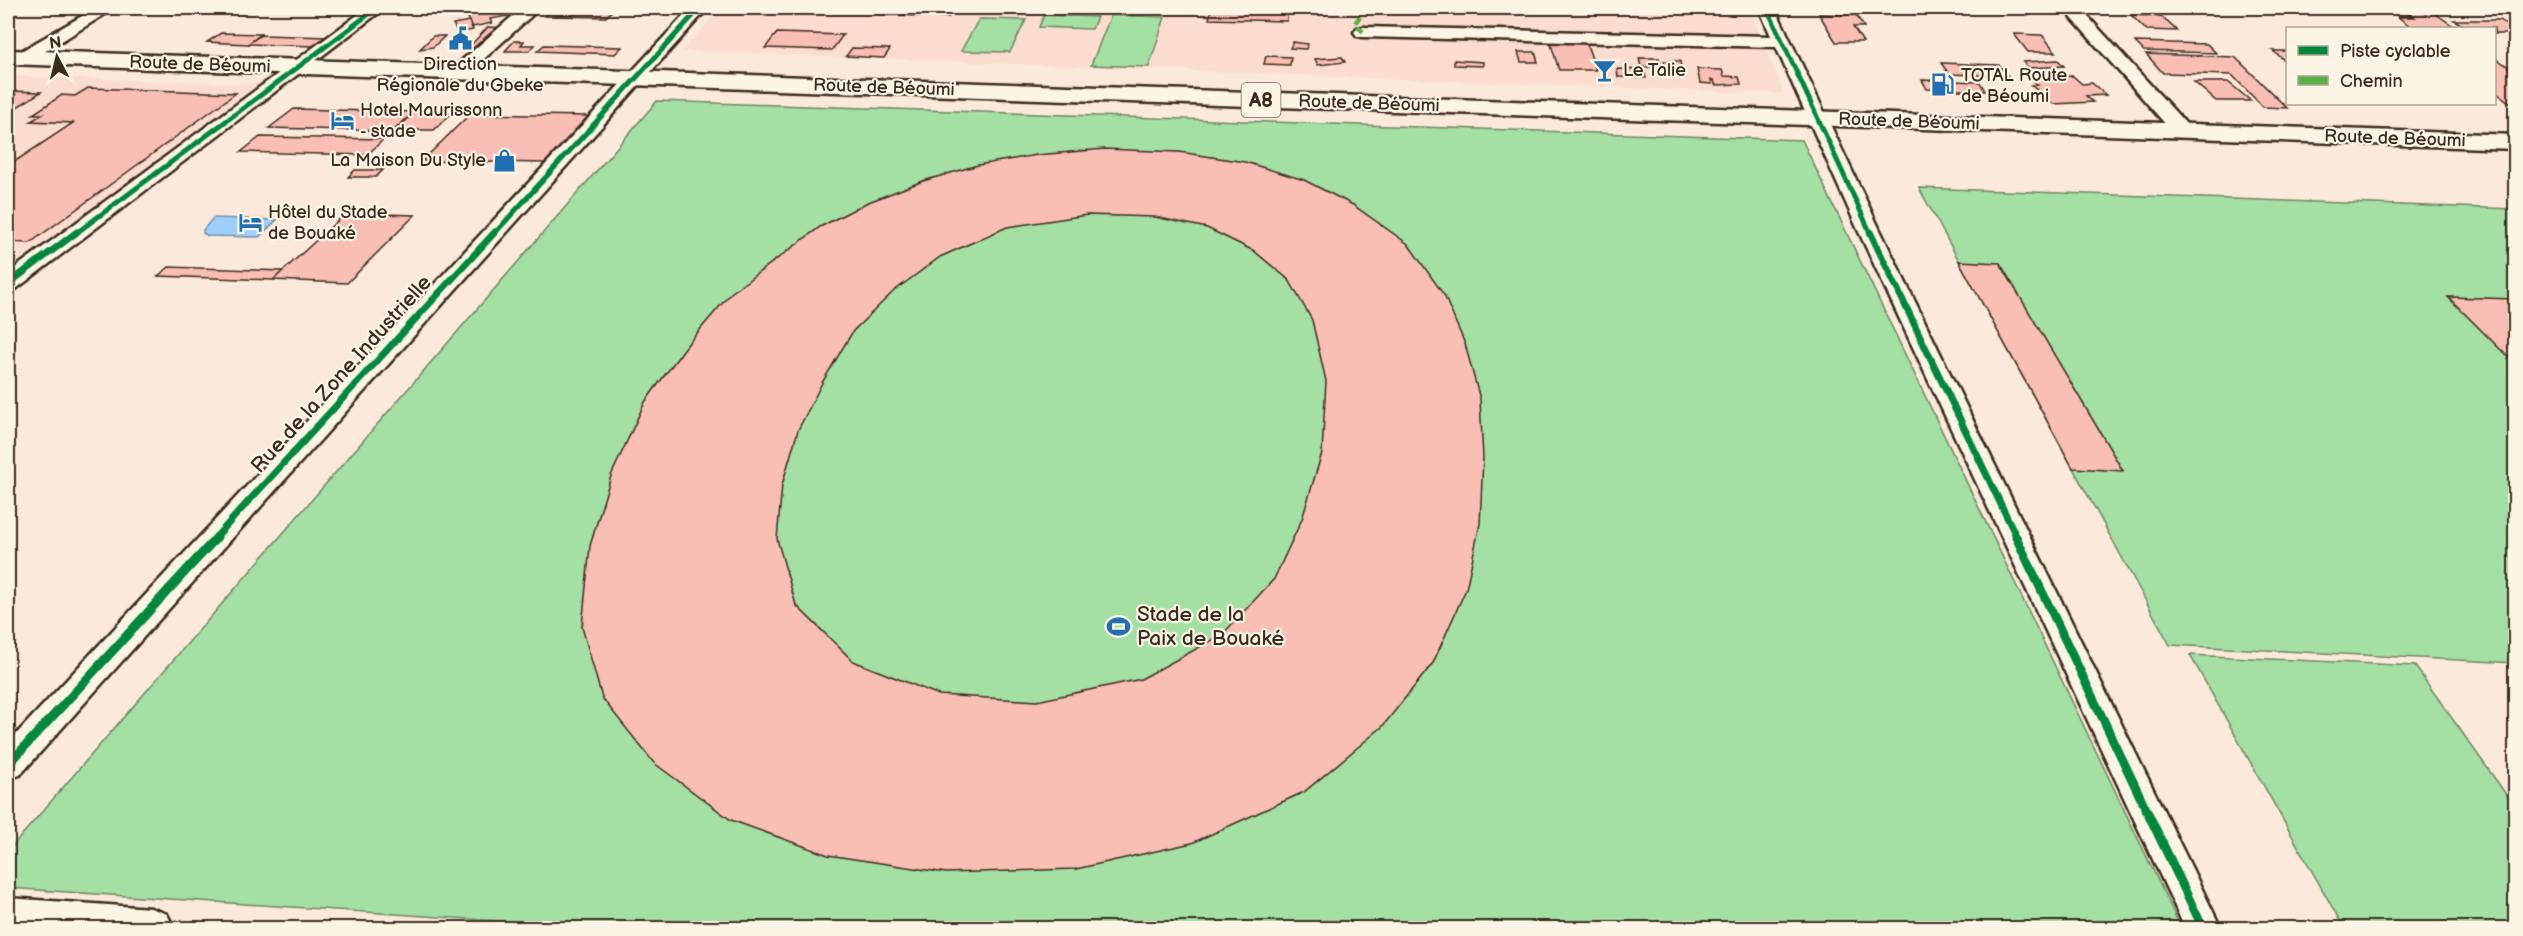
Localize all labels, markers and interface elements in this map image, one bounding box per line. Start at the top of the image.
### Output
public building icon: Direction Régionale du Gbeke [447,25,473,51]
north arrow [27,27,87,87]
legend [2286,27,2496,105]
text: N [48,33,62,54]
text: Piste cyclable [2340,41,2451,62]
street label: Route de Béoumi [129,52,271,77]
place label: Direction Régionale du Gbeke [377,54,544,96]
bar icon: Le Talie [1592,57,1618,83]
place label: Le Talie [1623,60,1686,81]
place label: TOTAL Route de Béoumi [1961,65,2068,107]
text: Chemin [2340,71,2403,92]
fuel station icon: TOTAL Route de Béoumi [1930,72,1956,98]
street label: Route de Béoumi [813,75,955,100]
road number: A8 [1242,83,1280,117]
street label: Route de Béoumi [1298,91,1440,116]
place label: Hotel Maurissonn - stade [360,100,503,142]
hotel icon: Hotel Maurissonn - stade [329,107,355,133]
street label: Route de Béoumi [1838,109,1980,134]
street label: Route de Béoumi [2324,126,2466,151]
shop icon: La Maison Du Style [491,147,517,173]
place label: La Maison Du Style [330,150,486,171]
place label: Hôtel du Stade de Bouaké [268,202,388,244]
hotel icon: Hôtel du Stade de Bouaké [237,209,263,235]
street label: Rue de la Zone Industrielle [246,270,437,478]
place label: Stade de la Paix de Bouaké [1137,602,1284,651]
sports icon: Stade de la Paix de Bouaké [1106,613,1132,639]

